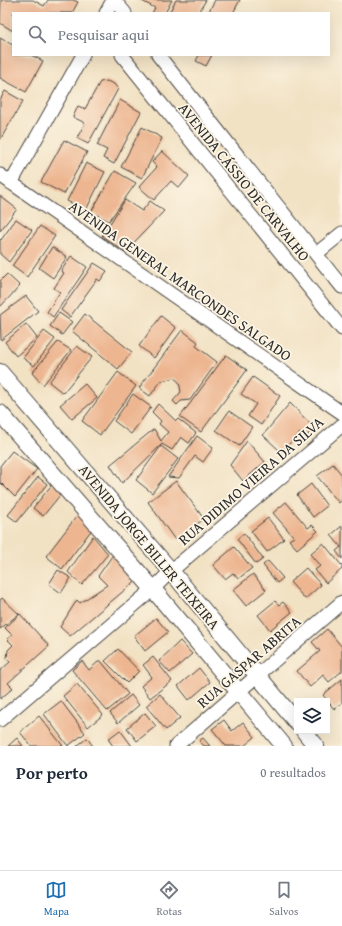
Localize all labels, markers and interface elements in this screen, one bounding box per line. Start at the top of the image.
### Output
search box [12,12,330,56]
icon: search [26,23,48,45]
text: Pesquisar aqui [58,24,149,45]
street label: AVENIDA CÁSSIO DE CARVALHO [174,98,315,265]
street label: AVENIDA GENERAL MARCONDES SALGADO [65,195,296,366]
street label: RUA DIDIMO VIEIRA DA SILVA [173,412,328,550]
street label: AVENIDA JORGE BILLER TEIXEIRA [74,459,225,634]
street label: RUA GASPAR ABRITA [192,611,305,713]
map controls [294,698,330,734]
button: layers [294,698,330,734]
text: Por perto [16,760,88,785]
text: 0 resultados [260,763,326,782]
tab: Mapa [44,879,69,919]
tab: Rotas [157,879,182,919]
tab: Salvos [269,879,298,919]

